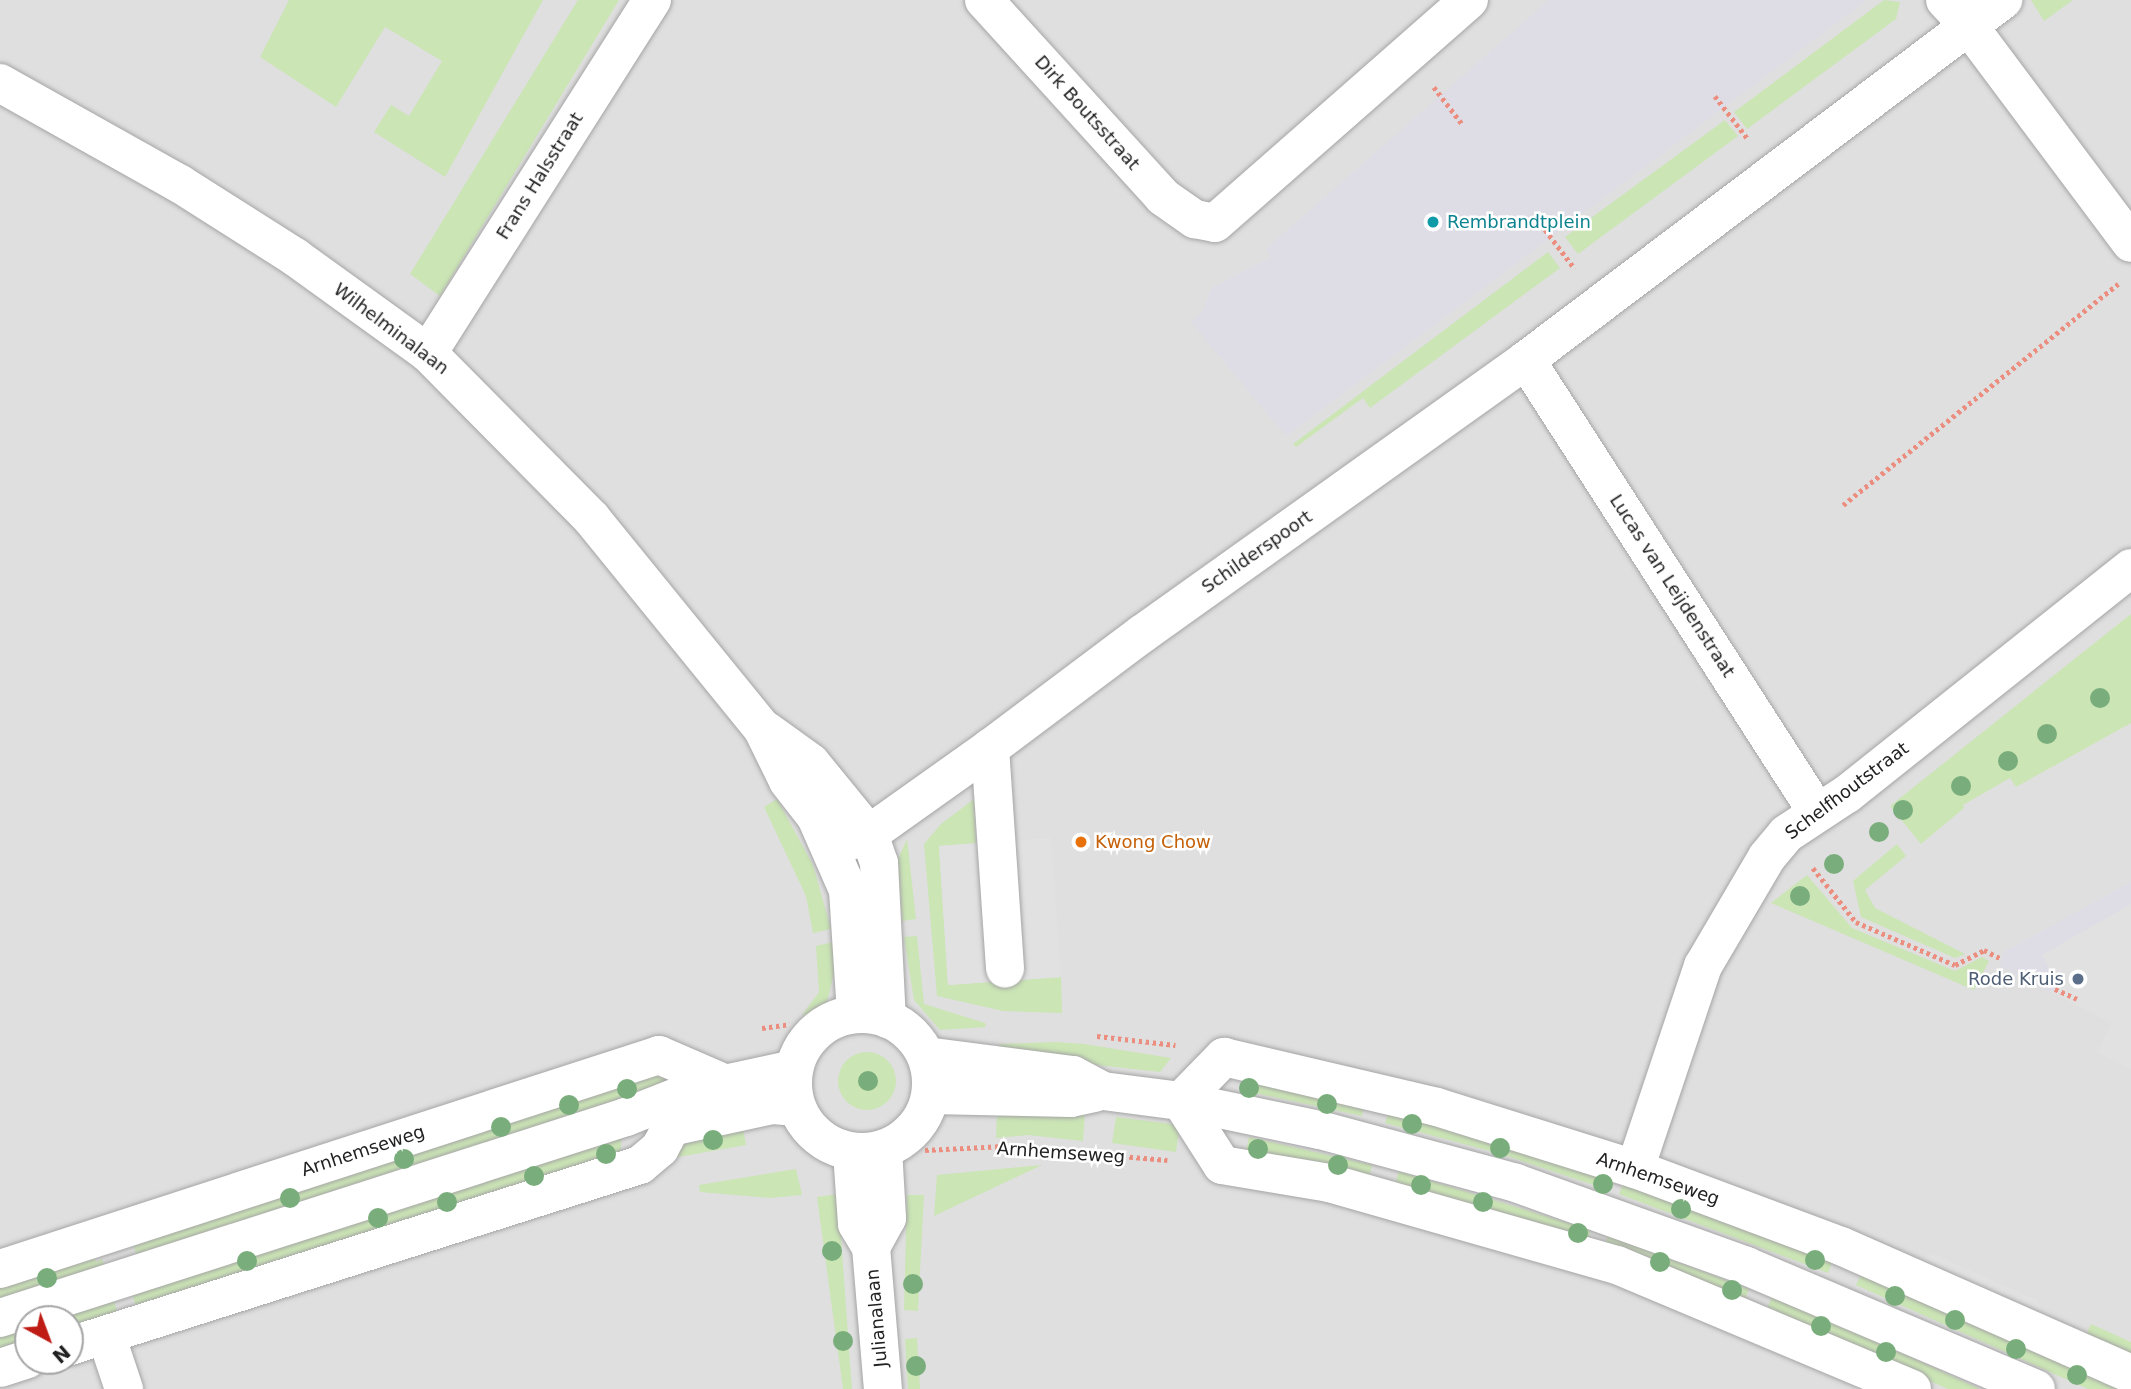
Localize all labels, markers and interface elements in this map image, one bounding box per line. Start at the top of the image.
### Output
street label: Dirk Boutsstraat [1030,51,1144,175]
street label: Frans Halsstraat [492,108,588,244]
place label: Rembrandtplein [1447,211,1591,233]
marker: Rembrandtplein [1425,214,1441,230]
street label: Wilhelminalaan [329,279,453,379]
street label: Lucas van Leijdenstraat [1605,491,1739,681]
street label: Schilderspoort [1198,506,1316,598]
street label: Schelfhoutstraat [1781,738,1913,844]
place label: Kwong Chow [1095,831,1211,853]
marker: Kwong Chow [1073,834,1089,850]
place label: Rode Kruis [1968,968,2064,990]
marker: Rode Kruis [2070,971,2086,987]
street label: Arnhemseweg [299,1121,427,1181]
street label: Arnhemseweg [996,1138,1126,1168]
street label: Arnhemseweg [1594,1148,1722,1210]
street label: Julianalaan [862,1268,892,1368]
north arrow [14,1305,84,1375]
text: N [48,1341,75,1368]

